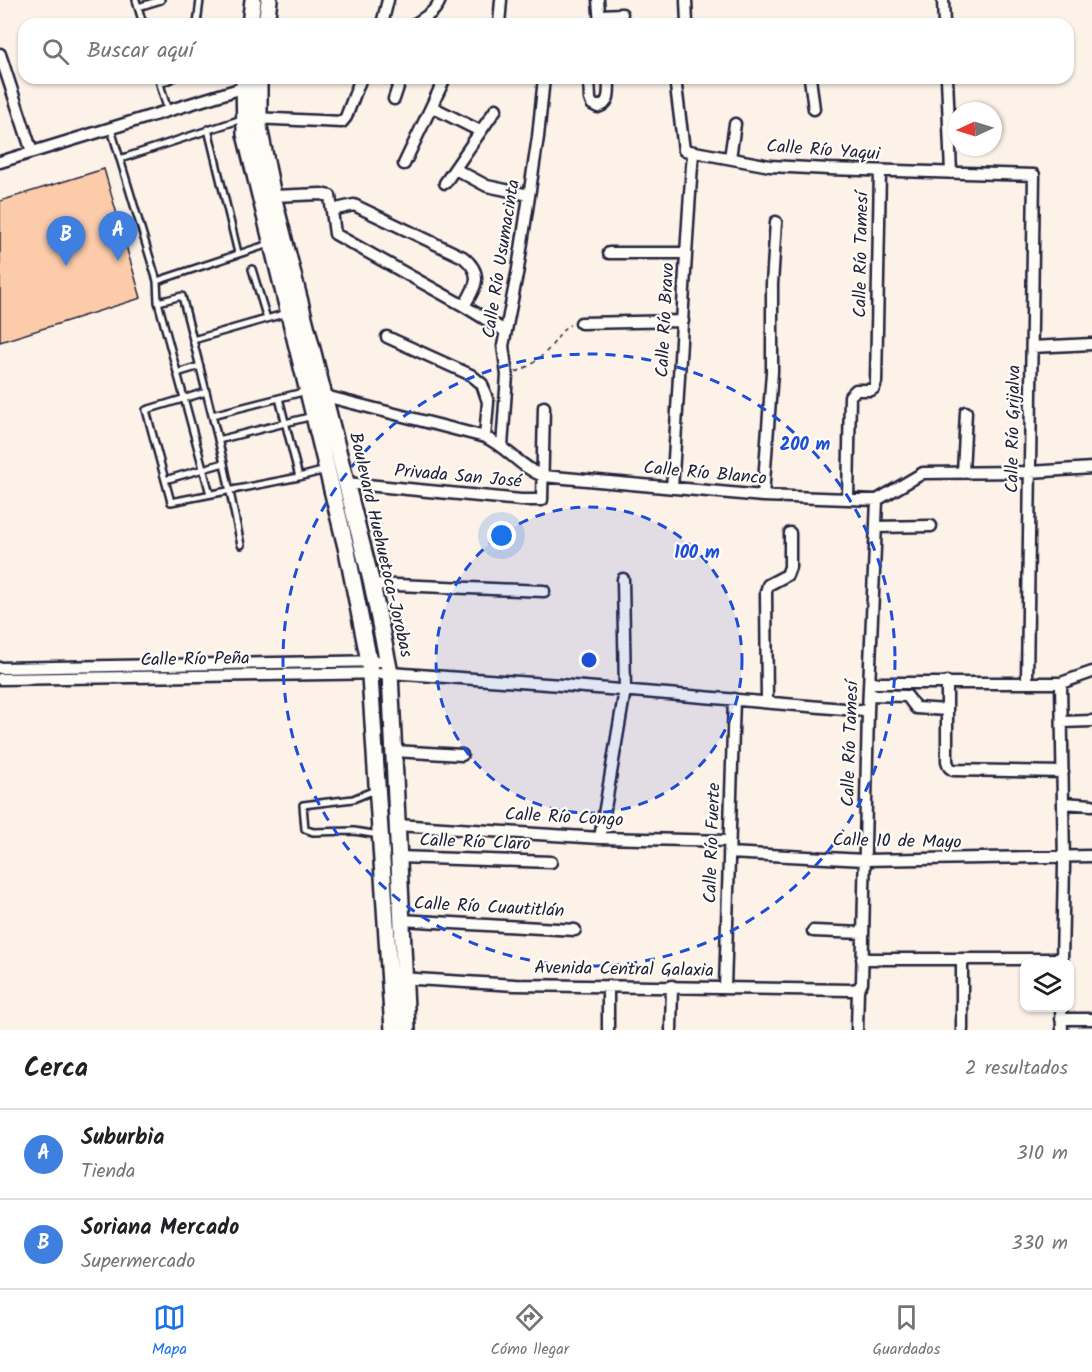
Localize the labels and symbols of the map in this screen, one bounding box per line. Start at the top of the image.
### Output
north arrow [948,102,1002,156]
street label: Calle Río Yaqui [765,133,881,169]
street label: Calle Río Usumacinta [475,177,529,341]
street label: Calle Río Tamesí [846,189,878,318]
pin: A [98,212,138,261]
pin: B [46,216,86,266]
street label: Calle Río Bravo [649,262,683,378]
street label: Calle Río Grijalva [998,365,1030,493]
street label: Boulevard Huehuetoca-Jorobas [340,430,420,661]
text: 200 m [780,431,831,460]
street label: Calle Río Blanco [642,454,768,494]
street label: Privada San José [393,457,524,497]
your location [487,521,516,550]
text: 100 m [674,539,720,568]
street label: Calle Río Peña [140,645,250,675]
centre of rings [579,650,599,670]
street label: Calle Río Tamesí [834,678,868,807]
street label: Calle Río Fuerte [696,782,730,904]
street label: Calle Río Congo [504,800,624,836]
street label: Calle 10 de Mayo [832,826,962,858]
street label: Calle Río Claro [419,827,531,859]
street label: Calle Río Cuautitlán [413,890,565,926]
street label: Avenida Central Galaxia [534,954,714,986]

